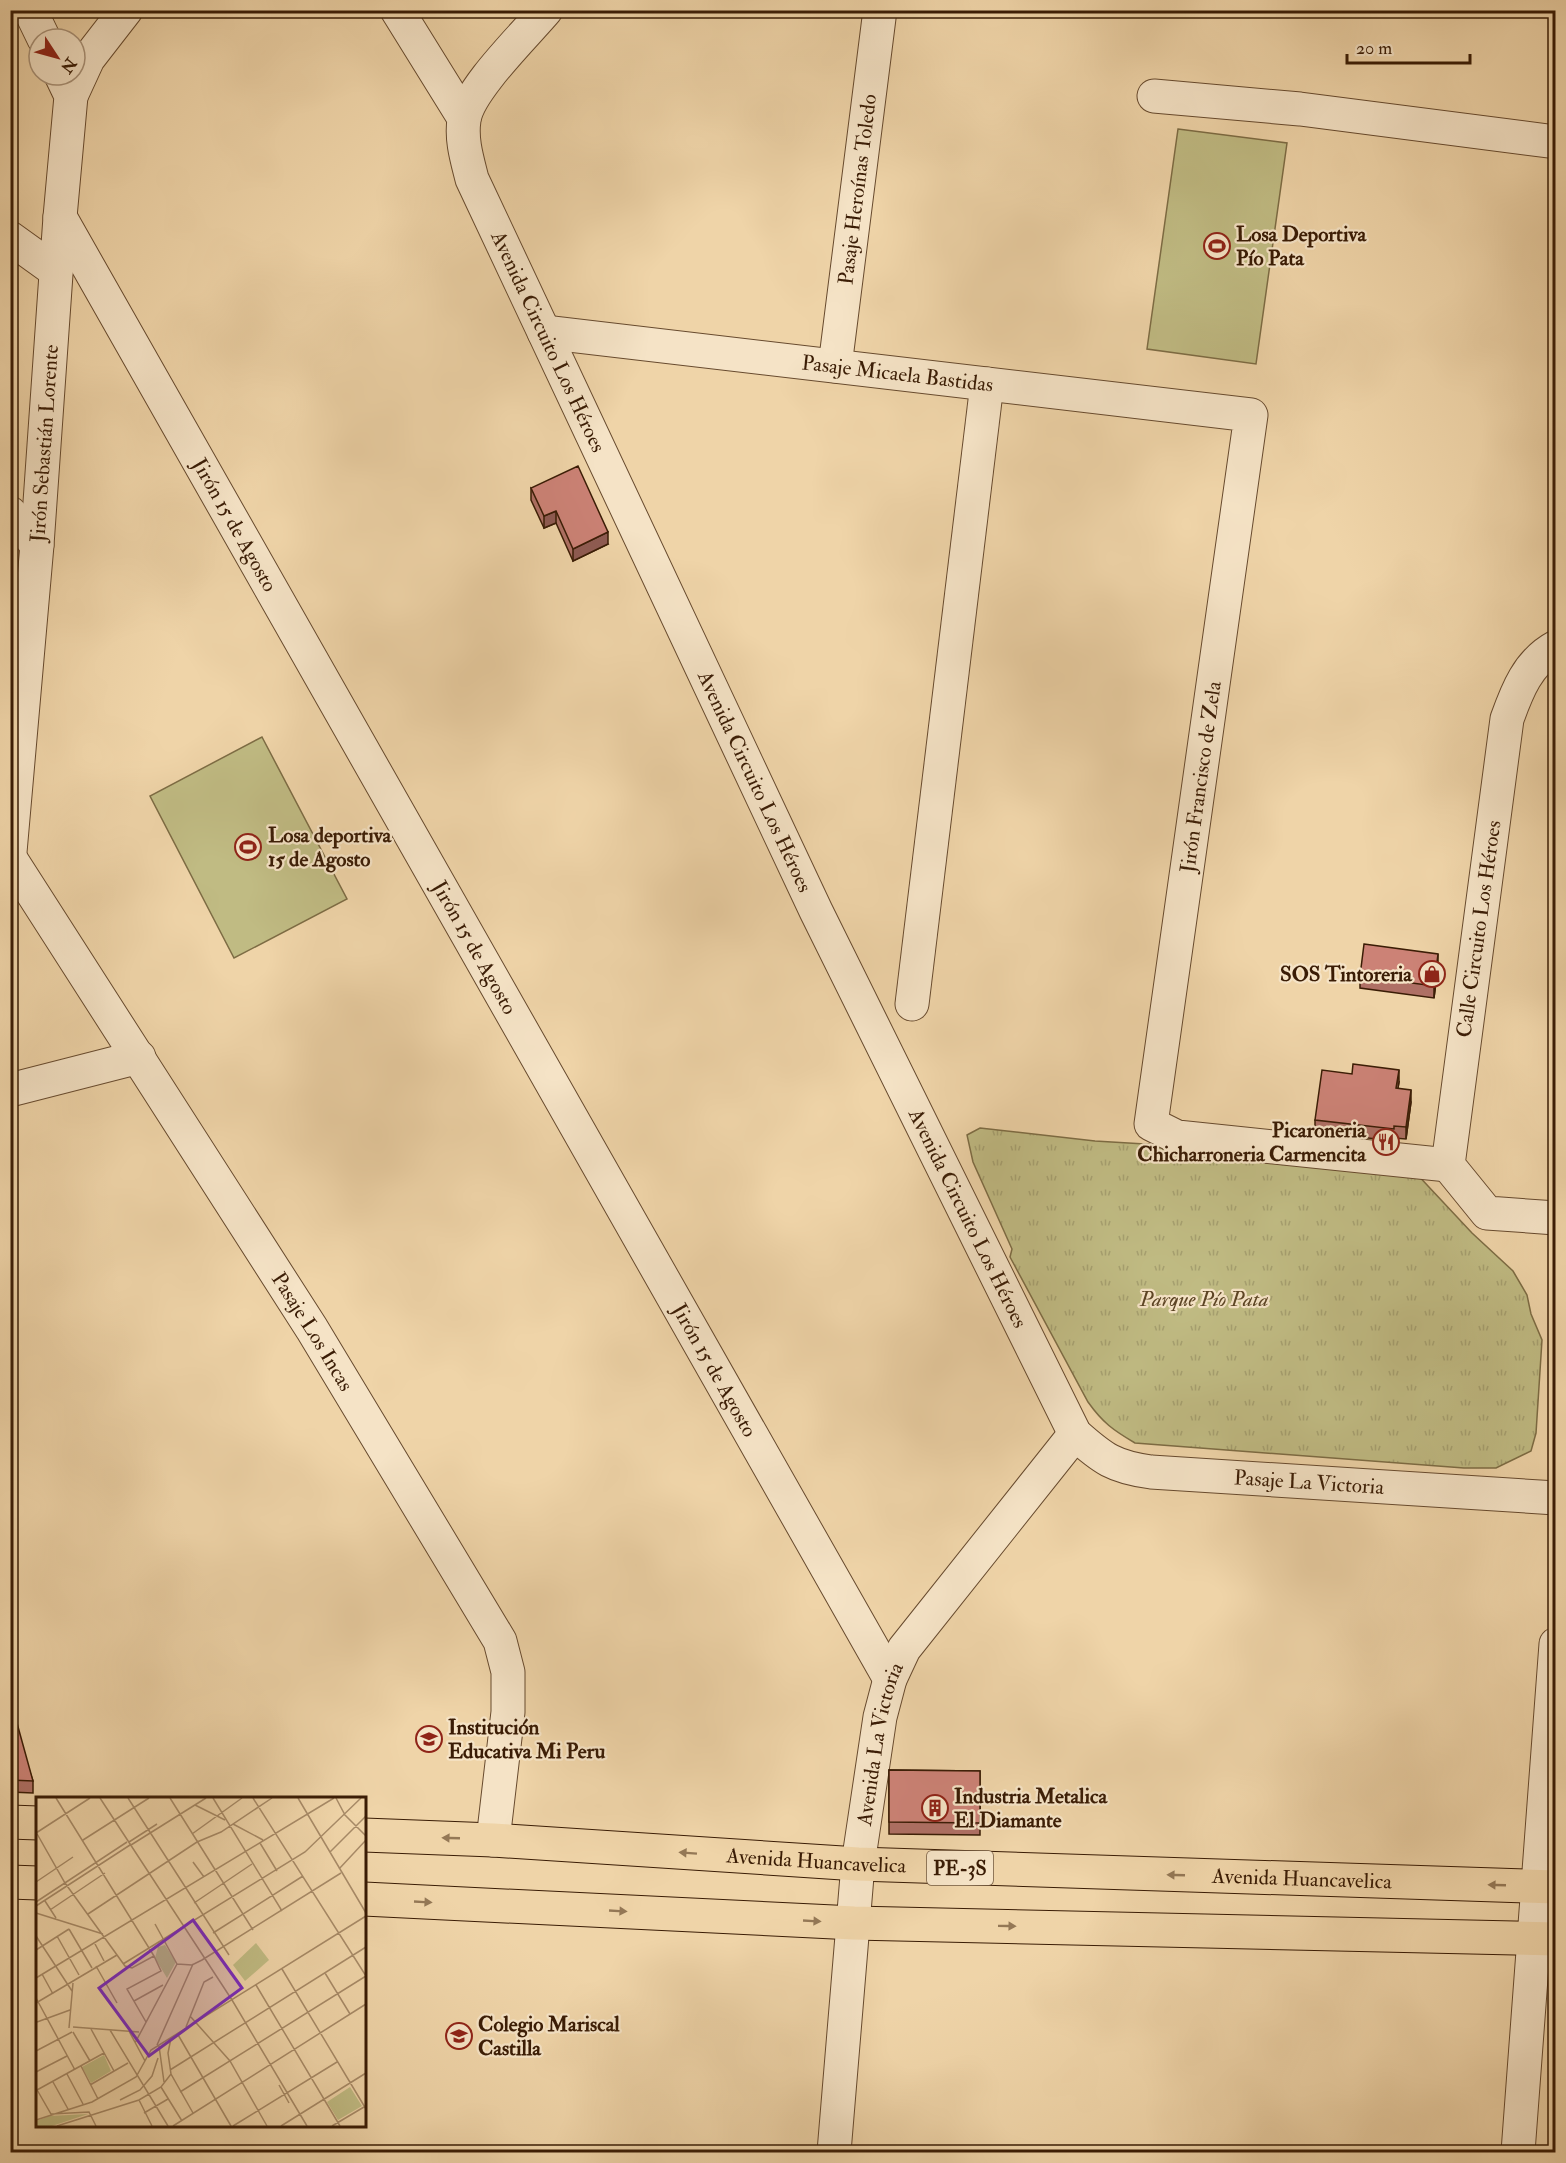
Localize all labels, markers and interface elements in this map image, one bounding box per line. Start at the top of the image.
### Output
north arrow [27,27,87,87]
scale bar [1347,27,1470,65]
text: 20 m [1356,37,1392,60]
text: N [56,53,81,77]
street label: Pasaje Heroínas Toledo [832,92,883,286]
place label: Losa Deportiva Pío Pata [1236,221,1367,272]
street label: Avenida Circuito Los Héroes [484,226,612,457]
sports icon: Losa Deportiva Pío Pata [1202,231,1232,261]
street label: Jirón Sebastián Lorente [24,343,65,544]
street label: Pasaje Micaela Bastidas [800,349,995,398]
street label: Jirón 15 de Agosto [186,452,283,597]
street label: Avenida Circuito Los Héroes [691,665,819,896]
street label: Jirón Francisco de Zela [1174,679,1228,876]
street label: Calle Circuito Los Héroes [1450,819,1508,1039]
place label: Losa deportiva 15 de Agosto [268,822,393,873]
sports icon: Losa deportiva 15 de Agosto [233,832,263,862]
street label: Jirón 15 de Agosto [426,875,523,1019]
shop icon: SOS Tintoreria [1417,959,1447,989]
place label: SOS Tintoreria [1280,961,1413,988]
street label: Avenida Circuito Los Héroes [902,1103,1034,1332]
place label: Picaroneria Chicharroneria Carmencita [1137,1117,1367,1168]
restaurant icon: Picaroneria Chicharroneria Carmencita [1371,1127,1401,1157]
street label: Pasaje Los Incas [266,1267,360,1396]
park label: Parque Pío Pata [1139,1286,1269,1313]
street label: Jirón 15 de Agosto [665,1298,763,1442]
street label: Pasaje La Victoria [1233,1464,1385,1500]
street label: Avenida La Victoria [850,1657,910,1829]
place label: Institución Educativa Mi Peru [448,1714,605,1765]
school or university icon: Institución Educativa Mi Peru [414,1724,444,1754]
place label: Industria Metalica El Diamante [954,1783,1108,1834]
building icon: Industria Metalica El Diamante [920,1793,950,1823]
inset map [36,1797,366,2127]
one-way arrow [442,1834,461,1843]
street label: Avenida Huancavelica [725,1842,907,1879]
one-way arrow [678,1848,697,1858]
road number: PE-3S [927,1851,993,1885]
street label: Avenida Huancavelica [1210,1862,1393,1895]
one-way arrow [1167,1870,1186,1879]
one-way arrow [1488,1880,1507,1890]
one-way arrow [413,1897,432,1906]
one-way arrow [608,1907,627,1916]
one-way arrow [803,1916,822,1925]
one-way arrow [998,1921,1017,1931]
place label: Colegio Mariscal Castilla [478,2011,620,2062]
school or university icon: Colegio Mariscal Castilla [444,2021,474,2051]

